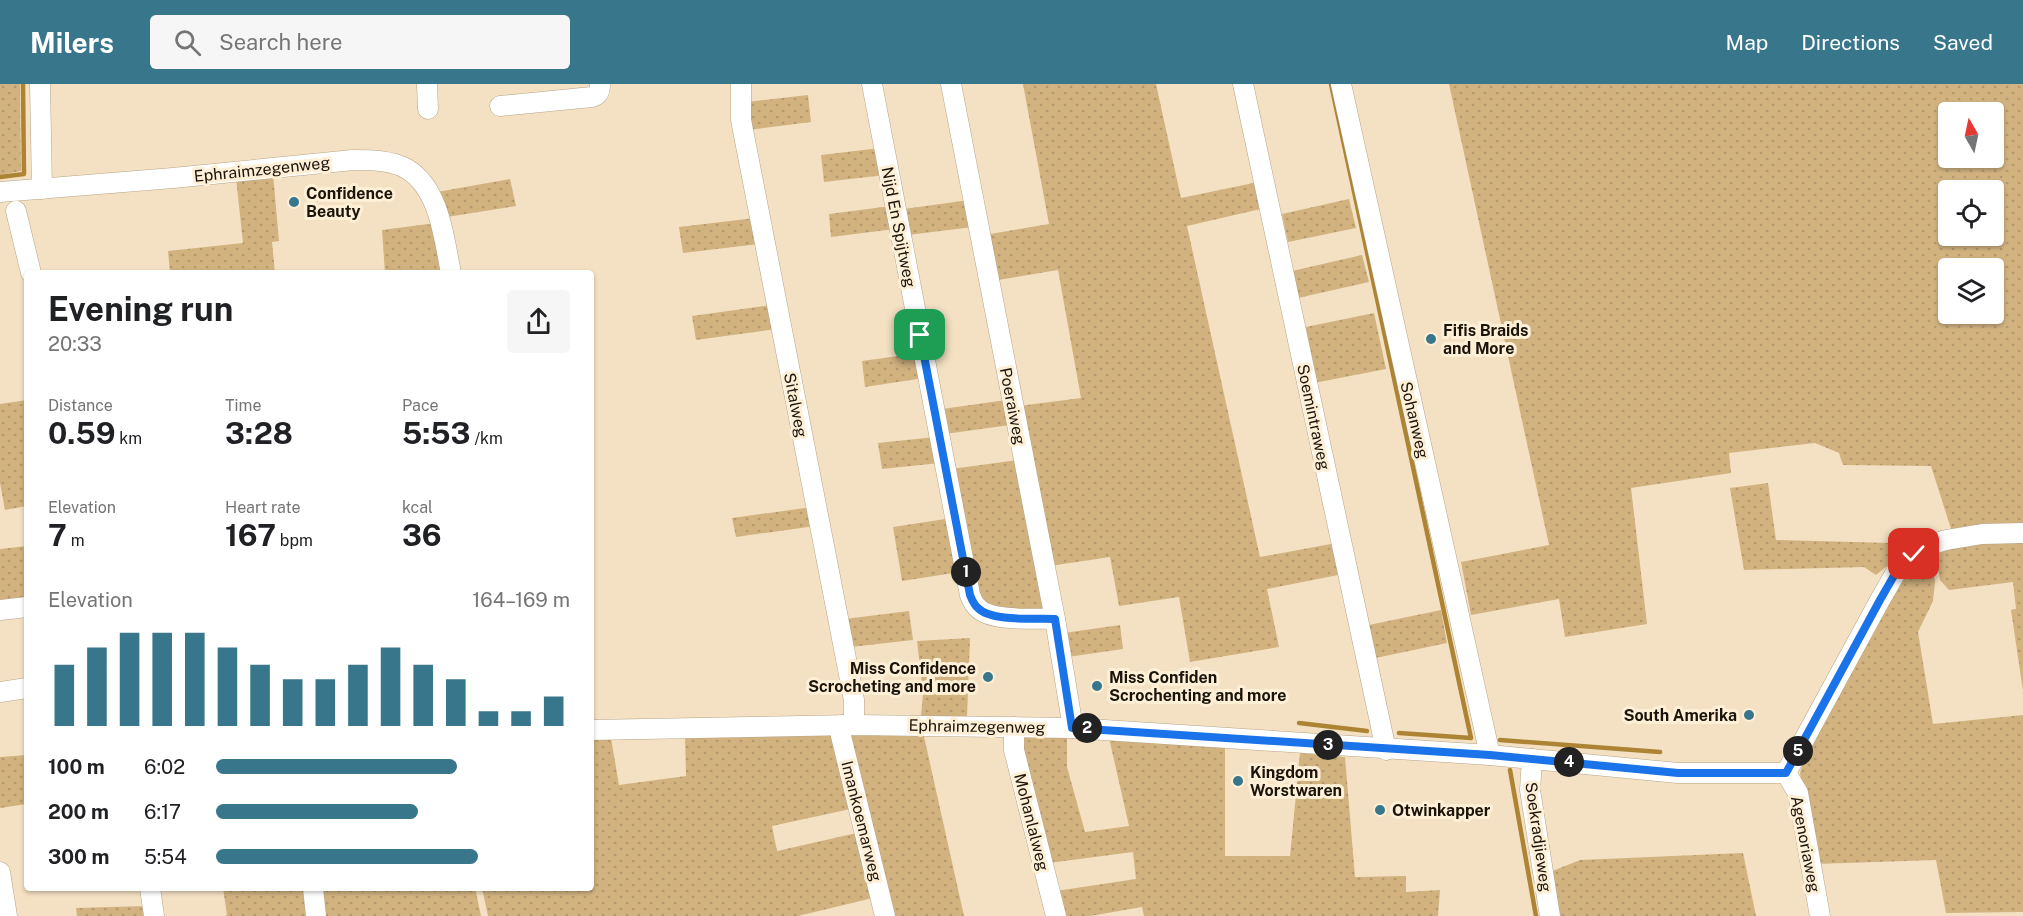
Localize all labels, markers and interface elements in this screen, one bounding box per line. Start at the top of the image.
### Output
search box [150,15,570,69]
text: Milers [30,26,114,59]
icon: search [171,26,204,59]
text: Search here [219,29,343,55]
text: Map [1726,30,1768,55]
text: Directions [1801,30,1900,55]
text: Saved [1933,30,1993,55]
north arrow [1938,102,2004,168]
map controls [1938,102,2004,324]
street label: Ephraimzegenweg [193,153,331,186]
street label: Nijd En Spijtweg [878,165,920,289]
button: locate [1938,180,2004,246]
place label: Confidence Beauty [306,184,393,221]
marker: Confidence Beauty [287,195,301,209]
button: layers [1938,258,2004,324]
text: Evening run [48,290,233,328]
button: share [507,290,570,353]
pin [894,309,945,360]
icon: arrive [903,318,936,351]
place label: Fifis Braids and More [1443,321,1529,358]
text: 20:33 [48,332,102,356]
marker: Fifis Braids and More [1424,332,1438,346]
street label: Soemintraweg [1293,362,1334,472]
street label: Poeraiweg [996,366,1029,446]
street label: Sitalweg [780,371,811,439]
street label: Sohanweg [1396,380,1433,460]
text: Distance [48,396,113,415]
text: Time [225,396,261,415]
text: Pace [402,396,439,415]
text: 0.59 [48,415,115,451]
text: 3:28 [225,415,293,451]
text: 5:53 [402,415,471,451]
text: km [115,429,142,448]
text: /km [471,429,503,448]
text: Elevation [48,498,116,517]
text: Heart rate [225,498,301,517]
text: kcal [402,498,433,517]
text: 7 [48,517,67,553]
text: 167 [225,517,276,553]
text: 36 [402,517,442,553]
pin [1888,528,1939,579]
text: m [67,531,85,550]
text: bpm [276,531,313,550]
icon: check [1897,537,1930,570]
pin: 1 [951,557,981,587]
text: 1 [963,562,969,581]
text: Elevation [48,588,133,612]
text: 164–169 m [472,588,570,612]
place label: Miss Confidence Scrocheting and more [808,659,976,696]
place label: Miss Confiden Scrochenting and more [1109,668,1286,705]
marker: Miss Confidence Scrocheting and more [981,670,995,684]
marker: Miss Confiden Scrochenting and more [1090,679,1104,693]
place label: South Amerika [1623,706,1737,725]
marker: South Amerika [1742,708,1756,722]
pin: 2 [1072,713,1102,743]
street label: Ephraimzegenweg [908,716,1046,737]
text: 2 [1082,718,1092,737]
pin: 3 [1313,730,1343,760]
text: 3 [1323,735,1333,754]
pin: 5 [1783,736,1813,766]
text: 5 [1793,741,1803,760]
pin: 4 [1554,747,1584,777]
text: 4 [1564,752,1574,771]
text: 100 m [48,755,105,779]
text: 6:02 [144,755,185,779]
street label: Imankoemarweg [837,759,886,883]
place label: Kingdom Worstwaren [1250,763,1342,800]
street label: Mohanlalweg [1010,771,1053,873]
marker: Kingdom Worstwaren [1231,774,1245,788]
street label: Soekradjieweg [1521,781,1556,893]
street label: Agenoriaweg [1787,794,1824,894]
text: 200 m [48,800,109,824]
text: 6:17 [144,800,181,824]
place label: Otwinkapper [1392,801,1491,820]
marker: Otwinkapper [1373,803,1387,817]
text: 300 m [48,845,109,869]
text: 5:54 [144,845,187,869]

